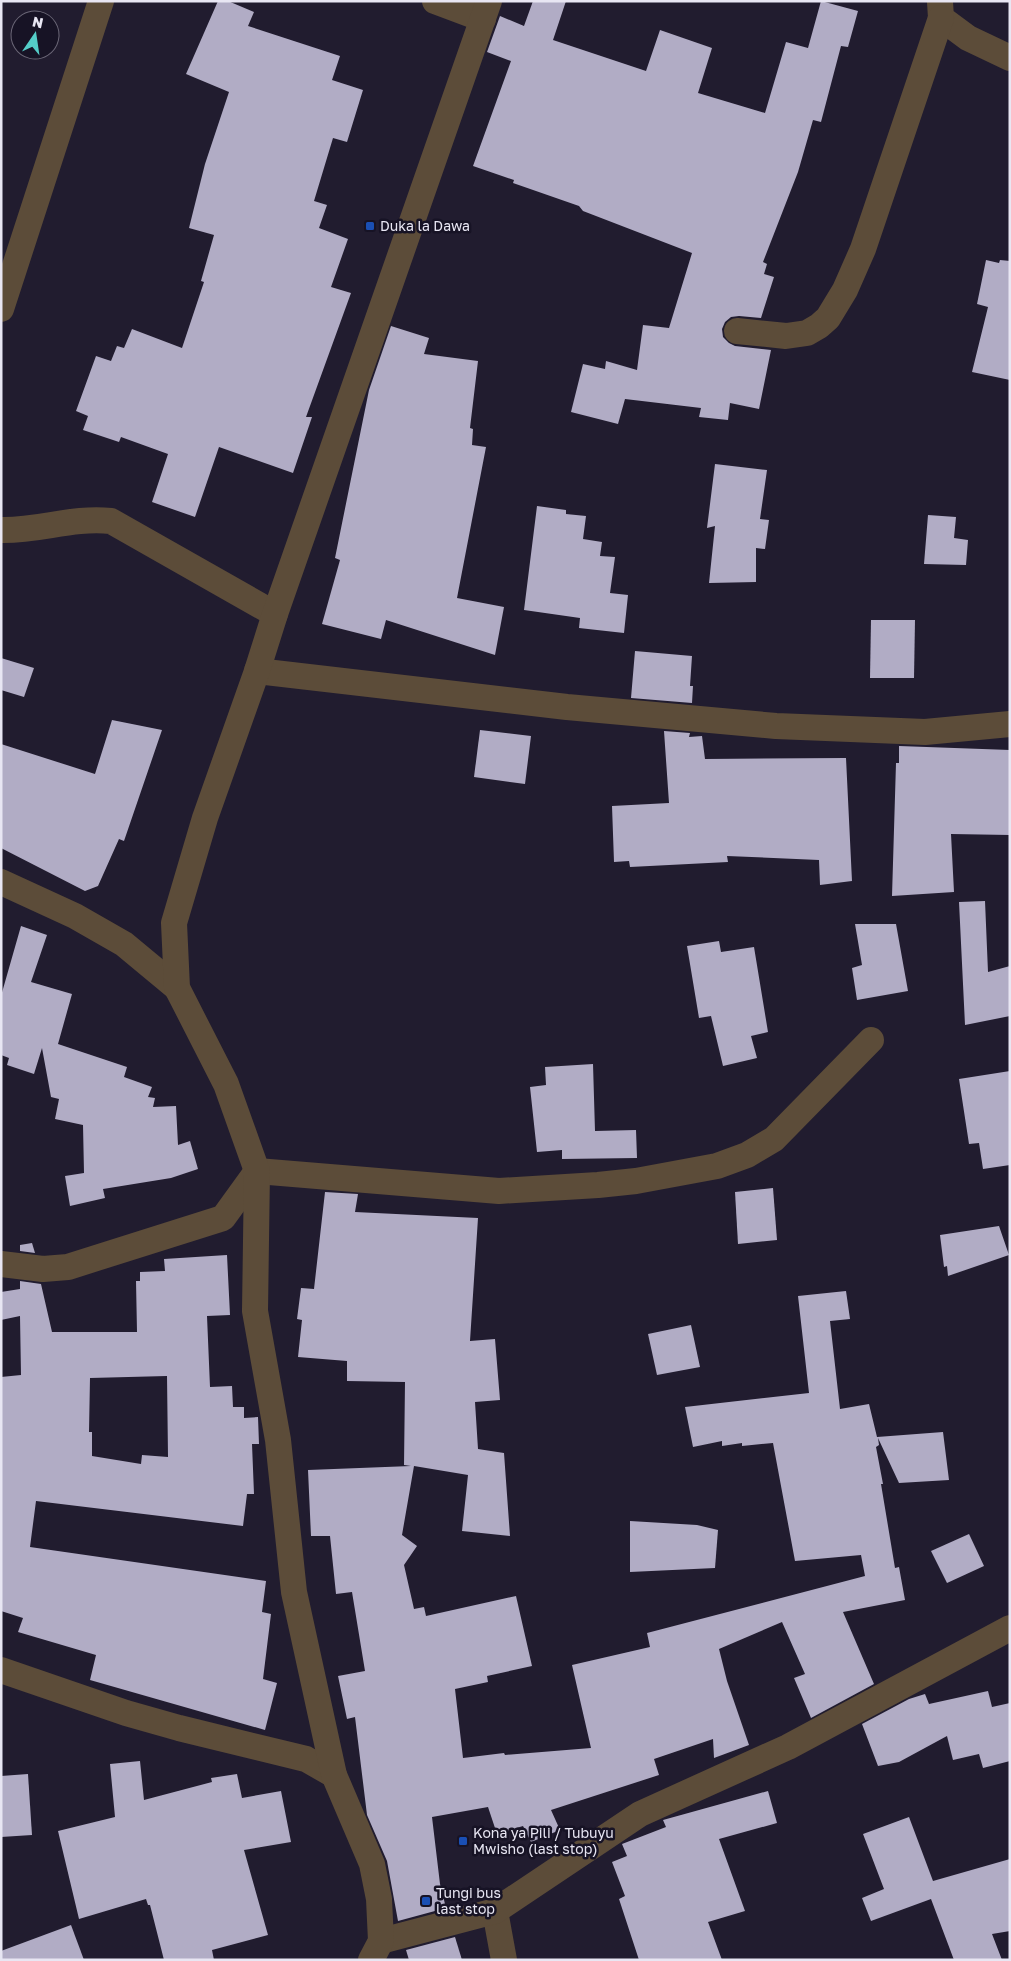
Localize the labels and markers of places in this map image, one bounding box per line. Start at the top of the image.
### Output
place label: Duka la Dawa [380,217,470,234]
marker: Duka la Dawa [364,220,376,232]
place label: Kona ya Pili / Tubuyu Mwisho (last stop) [473,1824,614,1857]
marker: Kona ya Pili / Tubuyu Mwisho (last stop) [457,1835,469,1847]
place label: Tungi bus last stop [436,1884,501,1917]
marker: Tungi bus last stop [420,1895,432,1907]

